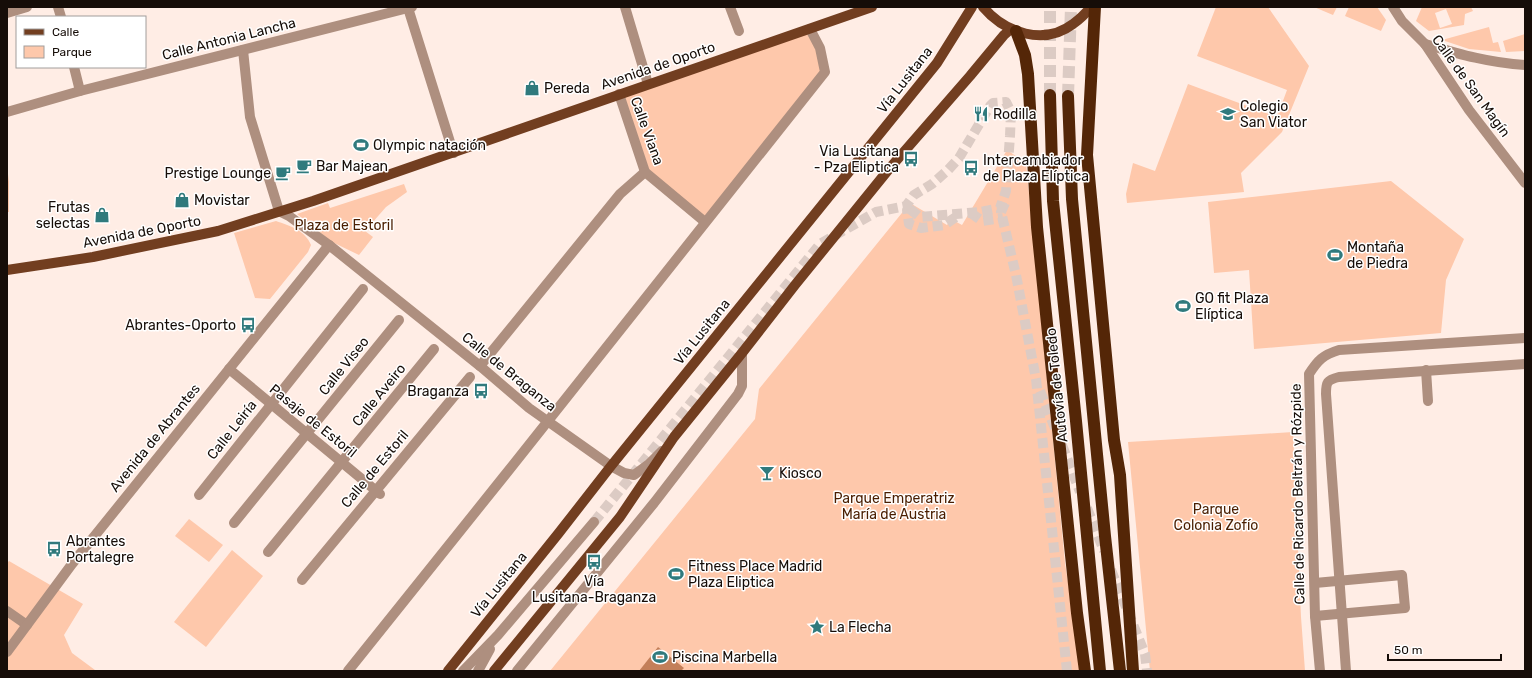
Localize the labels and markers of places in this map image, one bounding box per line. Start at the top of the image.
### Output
shop icon: Pereda [523,79,541,97]
place label: Pereda [544,80,590,97]
place label: Colegio San Viator [1240,98,1308,131]
restaurant icon: Rodilla [972,105,990,123]
school or university icon: Colegio San Viator [1219,105,1237,123]
place label: Rodilla [993,106,1036,123]
sports icon: Olympic natación [352,136,370,154]
place label: Olympic natación [373,137,486,154]
place label: Via Lusitana - Pza Eliptica [814,143,899,176]
bus stop icon: Via Lusitana - Pza Eliptica [902,150,920,168]
place label: Intercambiador de Plaza Elíptica [983,152,1089,185]
cafe icon: Bar Majean [295,157,313,175]
place label: Bar Majean [316,158,388,175]
bus stop icon: Intercambiador de Plaza Elíptica [962,159,980,177]
cafe icon: Prestige Lounge [274,164,292,182]
place label: Prestige Lounge [164,165,271,182]
shop icon: Movistar [173,191,191,209]
place label: Movistar [194,192,250,209]
place label: Frutas selectas [36,199,90,232]
shop icon: Frutas selectas [93,206,111,224]
place label: Montaña de Piedra [1347,239,1408,272]
sports icon: Montaña de Piedra [1326,246,1344,264]
place label: GO fit Plaza Elíptica [1195,290,1269,323]
sports icon: GO fit Plaza Elíptica [1174,297,1192,315]
bus stop icon: Abrantes-Oporto [239,316,257,334]
place label: Abrantes-Oporto [125,317,236,334]
bus stop icon: Braganza [472,382,490,400]
place label: Braganza [407,383,469,400]
bar icon: Kiosco [758,464,776,482]
place label: Kiosco [779,465,822,482]
place label: Abrantes Portalegre [66,533,134,566]
bus stop icon: Abrantes Portalegre [45,540,63,558]
bus stop icon: Vía Lusitana-Braganza [585,553,603,571]
place label: Fitness Place Madrid Plaza Eliptica [688,558,822,591]
sports icon: Fitness Place Madrid Plaza Eliptica [667,565,685,583]
place label: Vía Lusitana-Braganza [532,573,656,606]
place icon: La Flecha [808,618,826,636]
place label: La Flecha [829,619,891,636]
sports icon: Piscina Marbella [651,648,669,666]
place label: Piscina Marbella [672,649,777,666]

